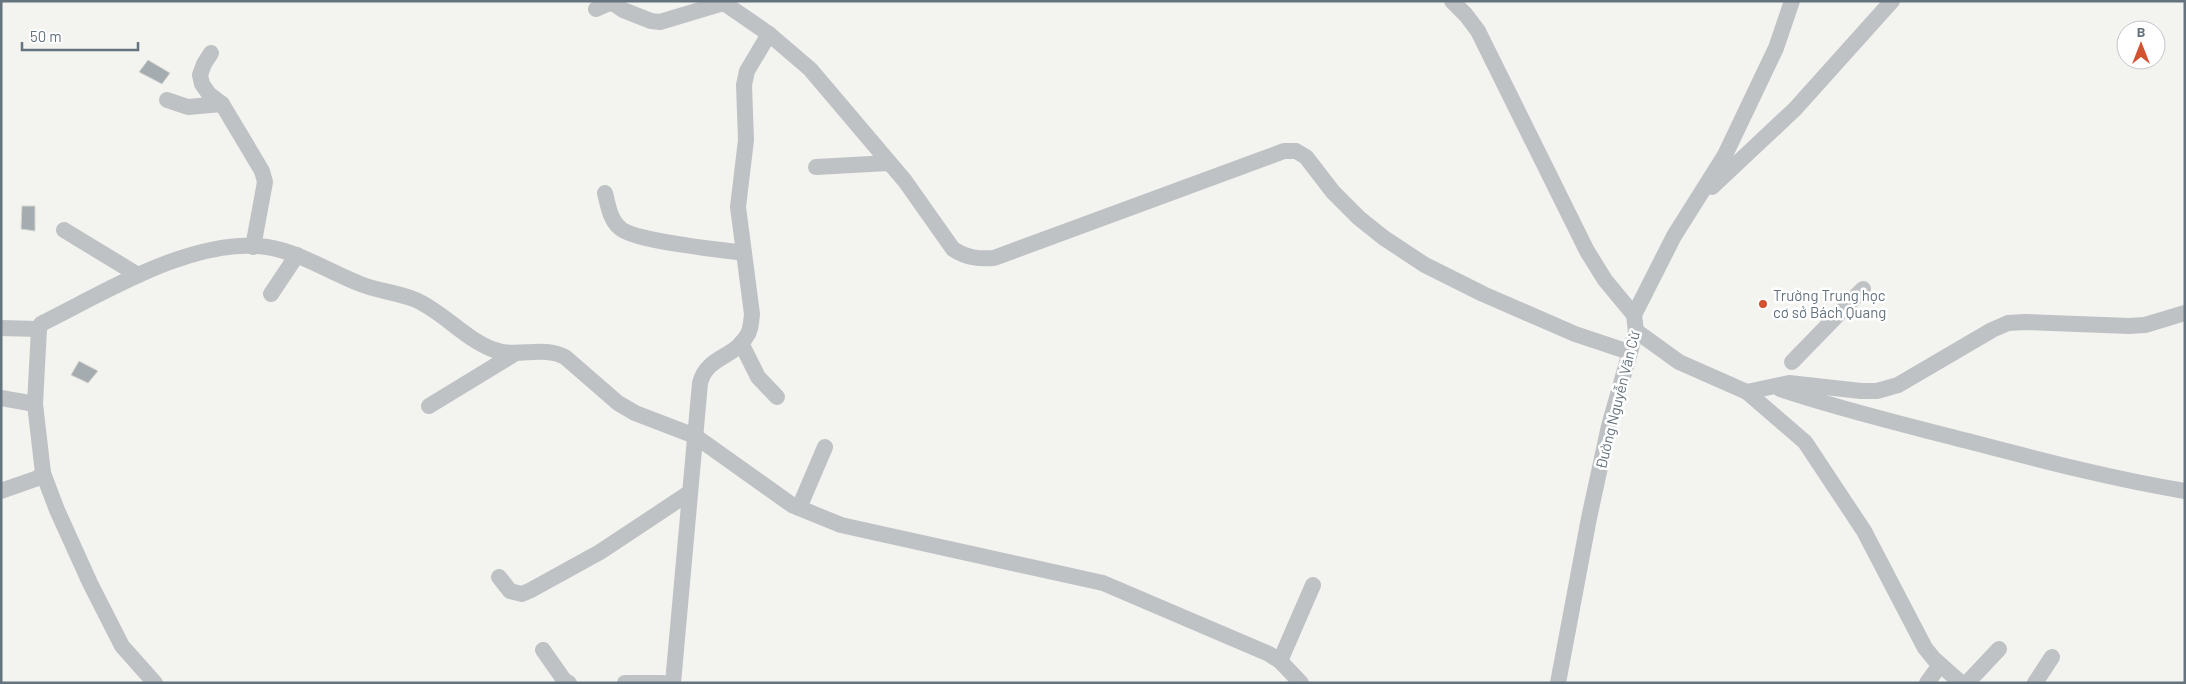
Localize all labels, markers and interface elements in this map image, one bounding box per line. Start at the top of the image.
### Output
scale bar [22,20,139,52]
north arrow [2116,20,2166,70]
text: B [2137,23,2145,40]
text: 50 m [30,27,62,45]
place label: Trường Trung học cơ sở Bách Quang [1773,286,1886,321]
marker: Trường Trung học cơ sở Bách Quang [1757,298,1769,310]
street label: Đường Nguyễn Văn Cừ [1591,328,1643,471]

